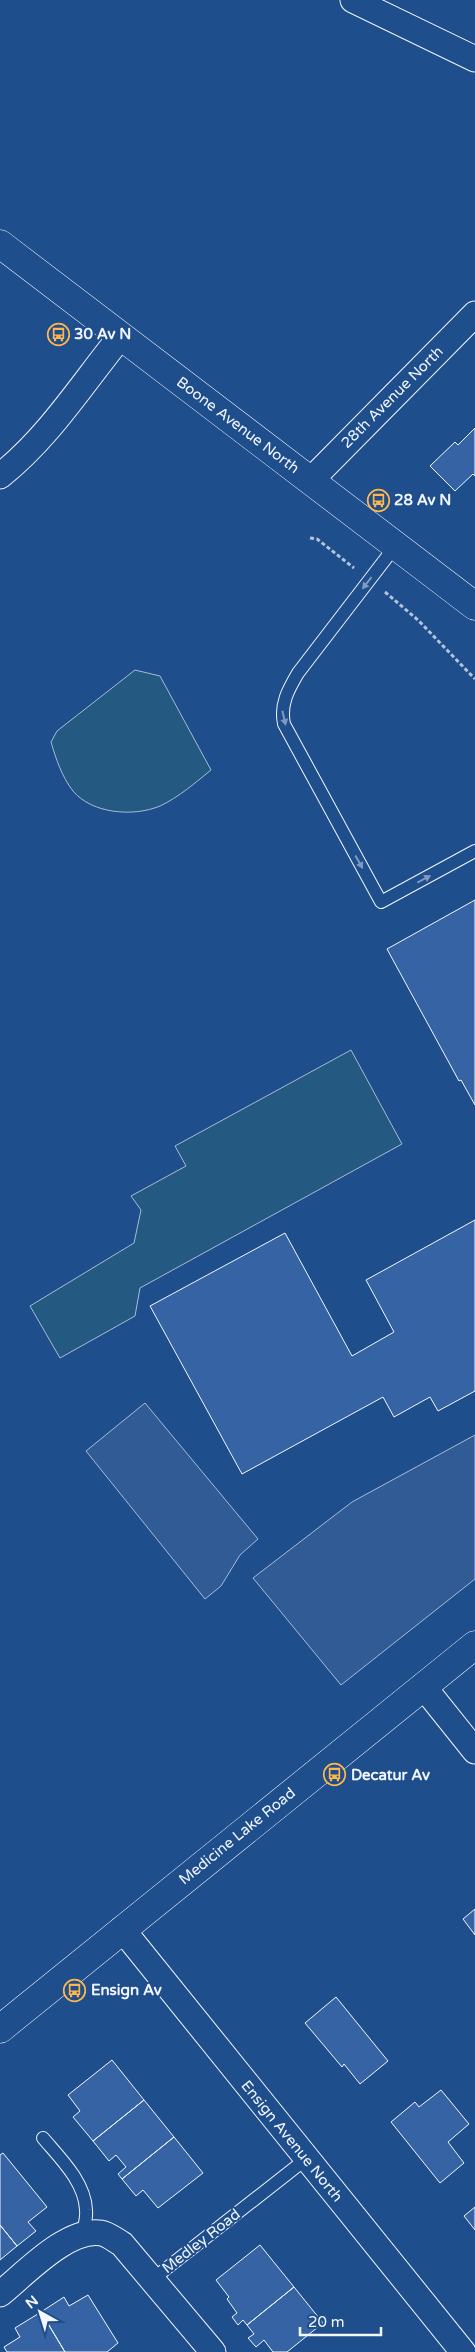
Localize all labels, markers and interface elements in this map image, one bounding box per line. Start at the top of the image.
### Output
bus stop icon: 30 Av N [46,322,70,346]
place label: 30 Av N [74,325,131,343]
street label: 28th Avenue North [337,342,447,452]
street label: Boone Avenue North [173,373,303,477]
bus stop icon: 28 Av N [366,488,390,512]
place label: 28 Av N [394,491,451,509]
one-way arrow [361,576,372,589]
one-way arrow [280,711,288,726]
one-way arrow [355,855,364,868]
one-way arrow [417,875,432,883]
bus stop icon: Decatur Av [323,1763,347,1787]
place label: Decatur Av [351,1766,430,1784]
street label: Medicine Lake Road [175,1784,299,1888]
bus stop icon: Ensign Av [63,1978,87,2002]
place label: Ensign Av [91,1981,162,2000]
street label: Ensign Avenue North [237,2077,347,2205]
street label: Medley Road [158,2205,244,2277]
north arrow [15,2287,65,2337]
text: N [22,2292,42,2312]
scale bar [300,2304,381,2336]
text: 20 m [308,2313,345,2331]

